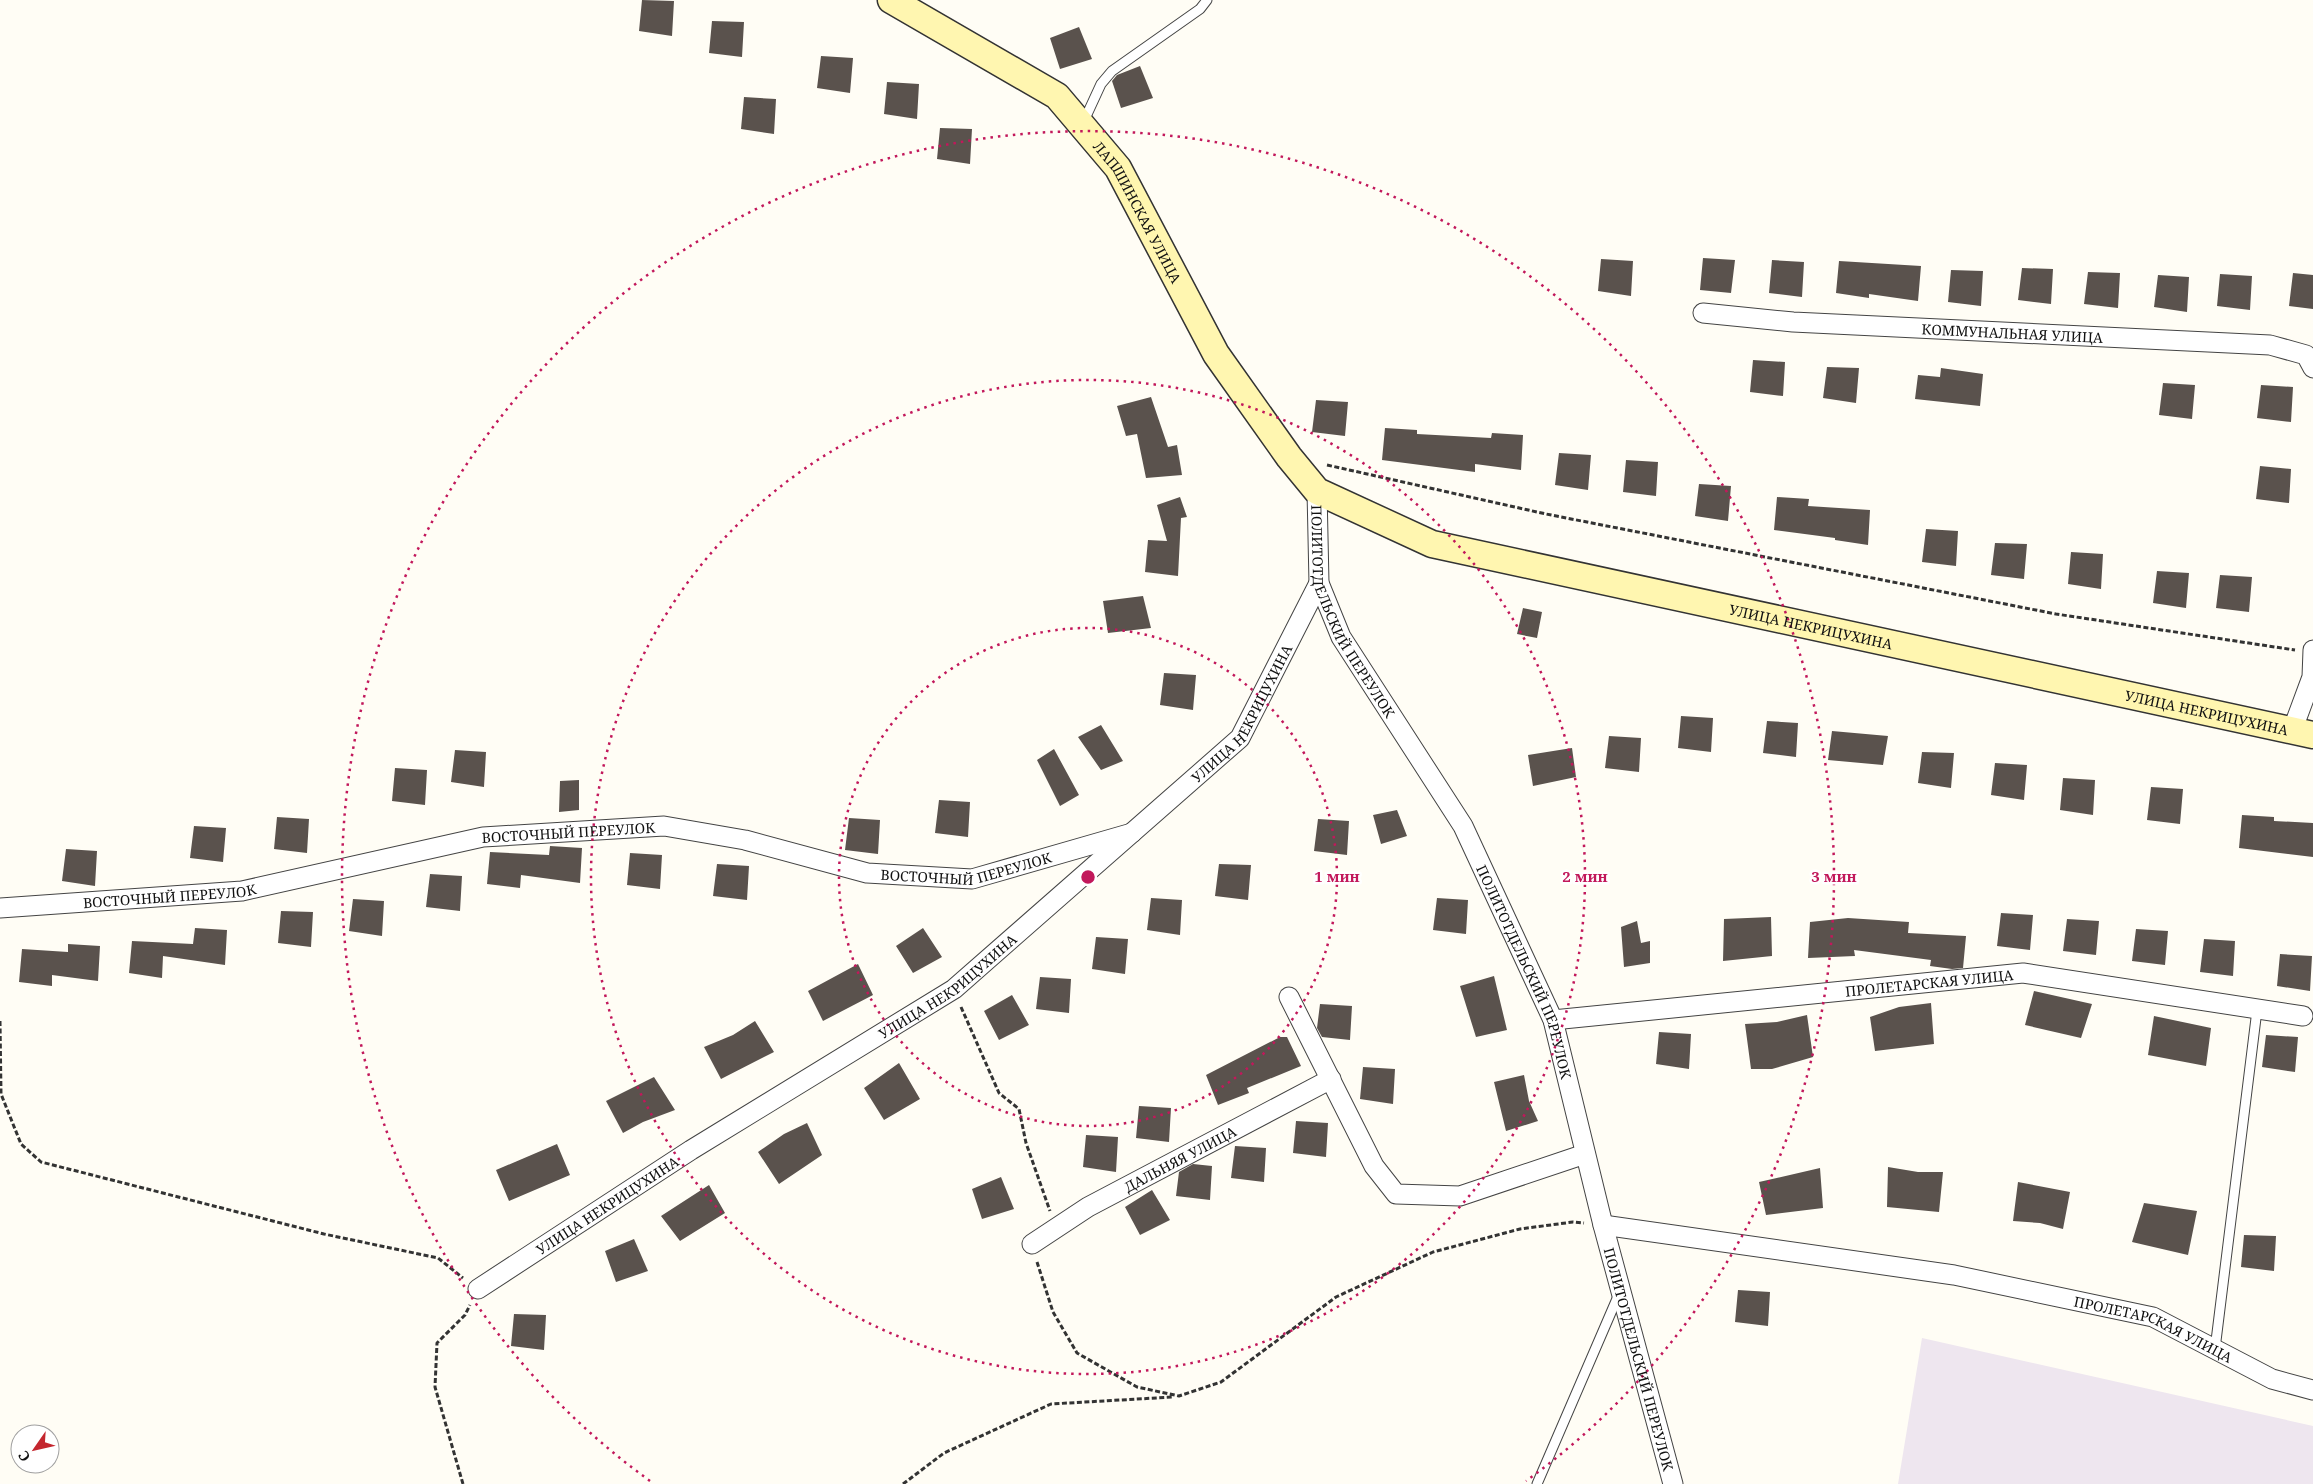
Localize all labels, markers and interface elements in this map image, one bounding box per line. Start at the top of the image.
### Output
street label: ЛАПШИНСКАЯ УЛИЦА [1090,137,1186,286]
street label: КОММУНАЛЬНАЯ УЛИЦА [1921,319,2104,346]
street label: ПОЛИТОТДЕЛЬСКИЙ ПЕРЕУЛОК [1308,505,1400,721]
street label: УЛИЦА НЕКРИЦУХИНА [1727,599,1895,653]
street label: УЛИЦА НЕКРИЦУХИНА [1187,641,1296,786]
street label: УЛИЦА НЕКРИЦУХИНА [2123,685,2290,739]
street label: ВОСТОЧНЫЙ ПЕРЕУЛОК [481,817,656,847]
street label: ВОСТОЧНЫЙ ПЕРЕУЛОК [880,847,1054,889]
street label: ПОЛИТОТДЕЛЬСКИЙ ПЕРЕУЛОК [1473,861,1576,1081]
text: 1 мин [1314,866,1360,886]
text: 2 мин [1562,866,1608,886]
text: 3 мин [1811,866,1857,886]
centre of rings [1079,868,1097,886]
street label: ВОСТОЧНЫЙ ПЕРЕУЛОК [82,879,258,912]
street label: УЛИЦА НЕКРИЦУХИНА [875,929,1020,1043]
street label: ПРОЛЕТАРСКАЯ УЛИЦА [1844,965,2014,1000]
street label: ДАЛЬНЯЯ УЛИЦА [1121,1121,1239,1196]
street label: УЛИЦА НЕКРИЦУХИНА [532,1151,682,1258]
street label: ПОЛИТОТДЕЛЬСКИЙ ПЕРЕУЛОК [1600,1245,1678,1473]
street label: ПРОЛЕТАРСКАЯ УЛИЦА [2072,1291,2236,1366]
north arrow [10,1424,60,1474]
text: С [13,1447,34,1466]

